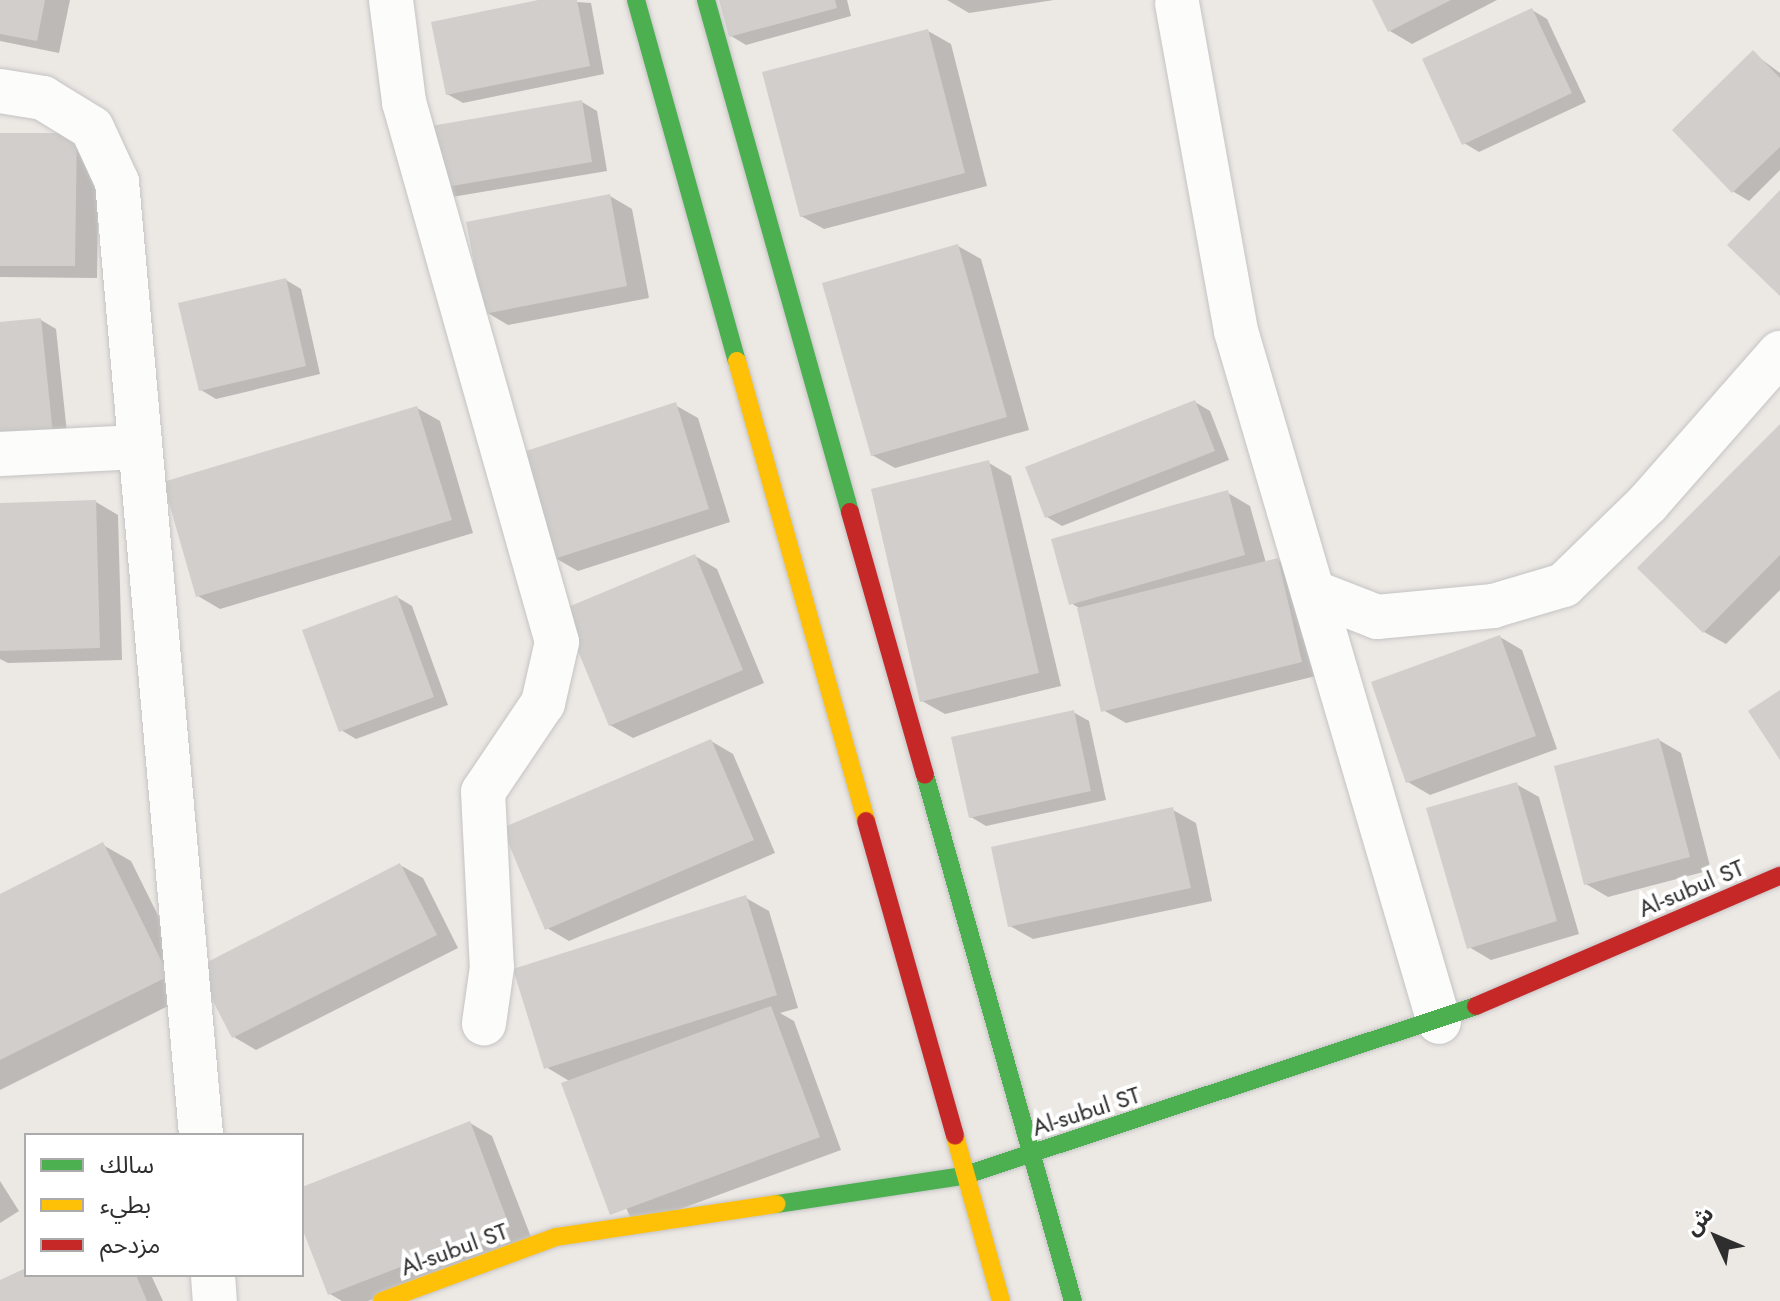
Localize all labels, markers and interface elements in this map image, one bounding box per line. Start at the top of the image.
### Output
street label: Al-subul ST [1634,853,1748,923]
street label: Al-subul ST [1028,1080,1144,1142]
legend [24,1133,304,1277]
text: سالك [100,1147,154,1182]
text: بطيء [100,1187,151,1222]
north arrow [1676,1197,1756,1277]
text: ش [1677,1198,1721,1242]
street label: Al-subul ST [396,1216,512,1282]
text: مزدحم [100,1227,160,1262]

